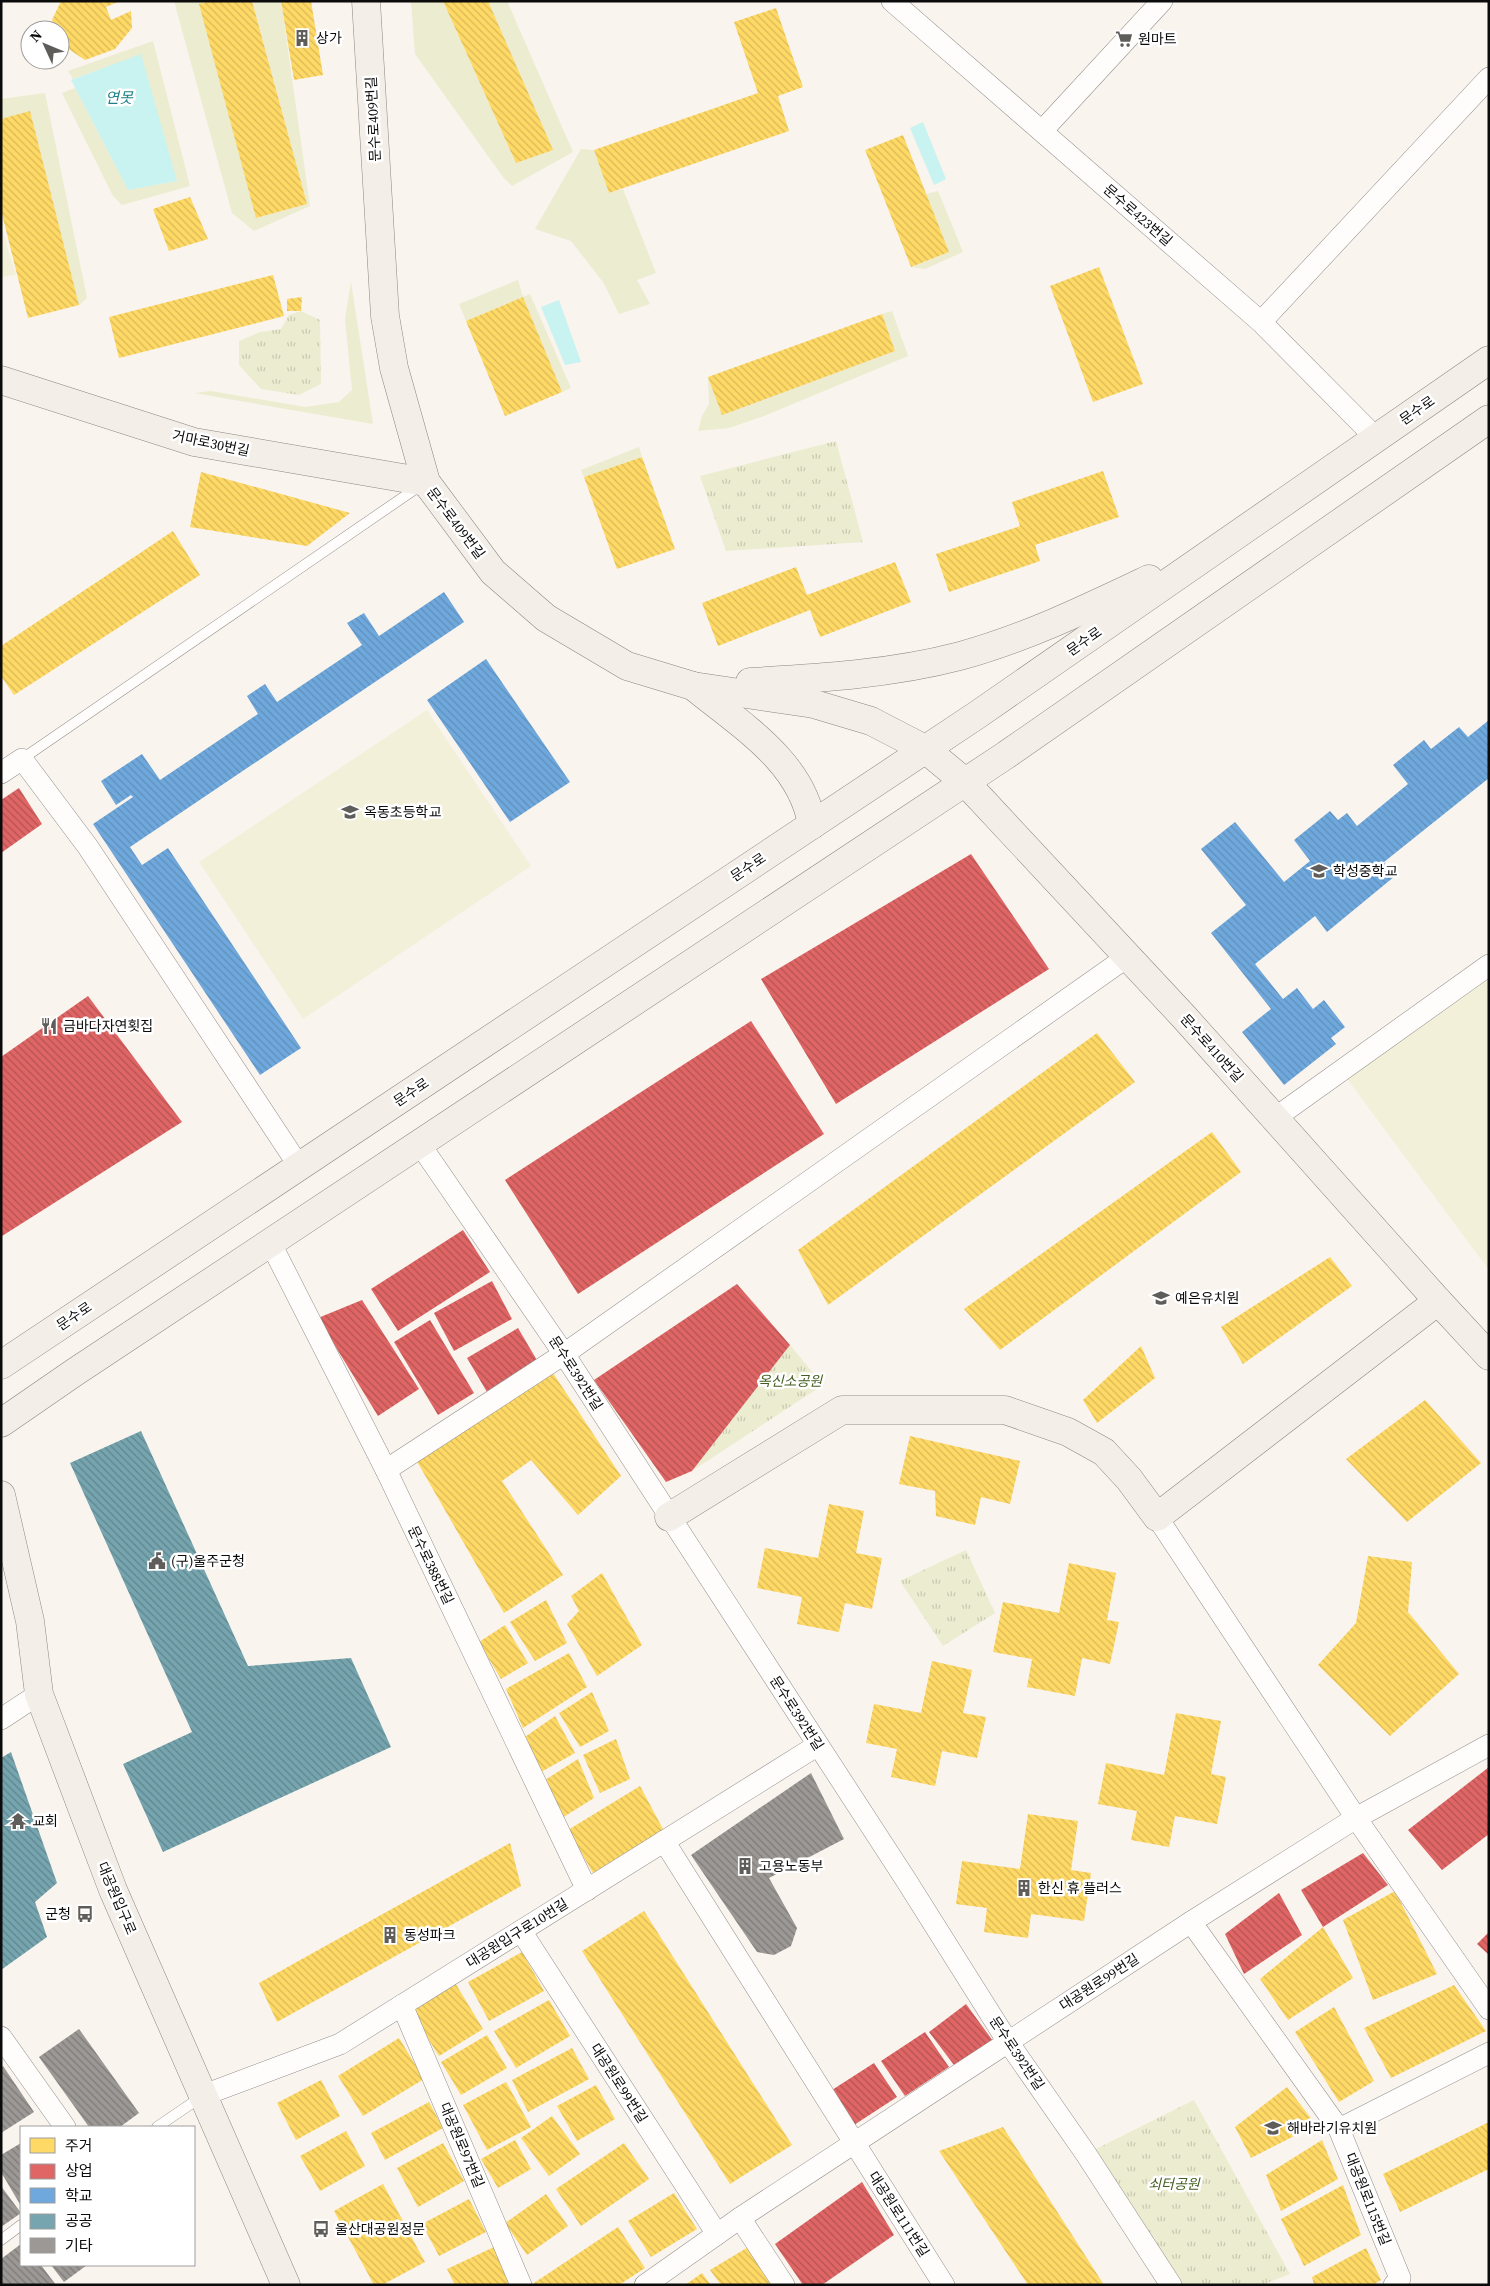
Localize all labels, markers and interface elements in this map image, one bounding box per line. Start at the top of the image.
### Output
north arrow [20,20,70,70]
text: N [25,25,46,47]
building icon: 상가 [292,28,312,48]
place label: 상가 [316,28,342,48]
supermarket icon: 원마트 [1114,29,1134,49]
place label: 원마트 [1138,29,1177,49]
street label: 문수로409번길 [361,76,385,162]
water label: 연못 [105,87,134,108]
street label: 문수로423번길 [1099,179,1177,251]
street label: 문수로 [1395,391,1439,429]
street label: 거마로30번길 [171,425,251,461]
street label: 문수로409번길 [422,483,490,563]
street label: 문수로 [1062,622,1106,660]
school or university icon: 옥동초등학교 [340,802,360,822]
place label: 옥동초등학교 [364,802,441,822]
street label: 문수로 [726,848,770,886]
school or university icon: 학성중학교 [1309,861,1329,881]
place label: 학성중학교 [1333,861,1398,881]
street label: 문수로410번길 [1176,1010,1248,1086]
restaurant icon: 금바다자연횟집 [39,1016,59,1036]
place label: 금바다자연횟집 [63,1016,153,1036]
street label: 문수로 [389,1073,433,1111]
school or university icon: 예은유치원 [1151,1288,1171,1308]
place label: 예은유치원 [1175,1288,1239,1308]
street label: 문수로 [52,1297,96,1335]
street label: 문수로392번길 [544,1332,608,1414]
park label: 옥신소공원 [758,1371,823,1391]
street label: 문수로388번길 [403,1522,459,1608]
public building icon: (구)울주군청 [147,1551,167,1571]
place label: (구)울주군청 [171,1551,245,1571]
street label: 문수로392번길 [765,1672,829,1754]
temple icon: 교회 [8,1811,28,1831]
place label: 교회 [32,1811,58,1831]
building icon: 고용노동부 [735,1856,755,1876]
place label: 고용노동부 [759,1856,824,1876]
street label: 대공원입구로 [93,1859,141,1938]
building icon: 한신 휴 플러스 [1014,1878,1034,1898]
place label: 한신 휴 플러스 [1038,1878,1122,1898]
street label: 대공원입구로10번길 [462,1894,572,1972]
place label: 군청 [45,1904,71,1924]
bus stop icon: 군청 [75,1904,95,1924]
building icon: 동성파크 [380,1925,400,1945]
place label: 동성파크 [404,1925,456,1945]
street label: 대공원로99번길 [1055,1949,1143,2015]
street label: 문수로392번길 [985,2012,1049,2094]
street label: 대공원로99번길 [586,2039,652,2127]
street label: 대공원로97번길 [435,2099,489,2191]
school or university icon: 해바라기유치원 [1263,2118,1283,2138]
place label: 해바라기유치원 [1287,2118,1377,2138]
legend [20,2126,195,2266]
text: 주거 [65,2135,93,2156]
street label: 대공원로115번길 [1340,2150,1396,2248]
text: 상업 [65,2160,93,2181]
street label: 대공원로111번길 [864,2167,934,2261]
park label: 쇠터공원 [1148,2174,1201,2194]
text: 학교 [65,2185,93,2206]
text: 공공 [65,2210,93,2231]
bus stop icon: 울산대공원정문 [311,2219,331,2239]
place label: 울산대공원정문 [335,2219,425,2239]
text: 기타 [65,2235,93,2256]

